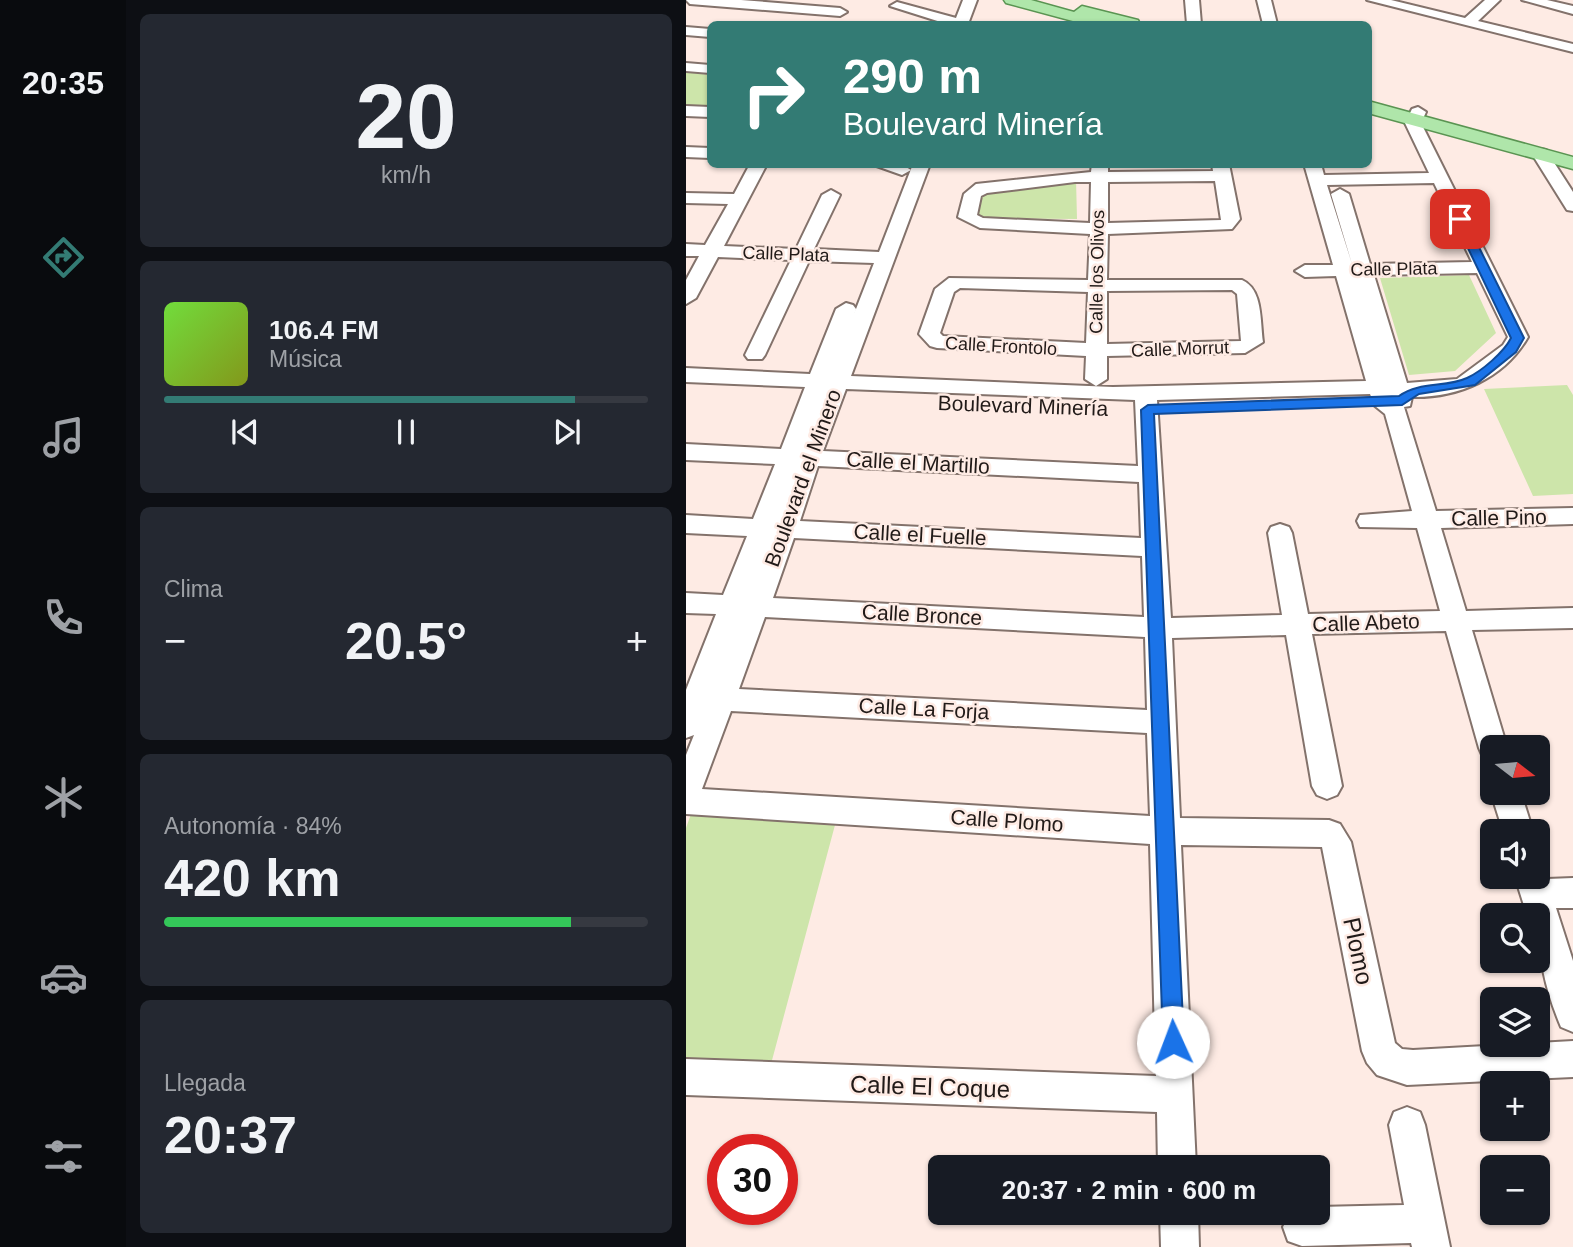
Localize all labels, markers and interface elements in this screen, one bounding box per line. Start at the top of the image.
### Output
icon: right [728,49,819,140]
text: 290 m [843,49,982,103]
text: 20:35 [22,65,104,101]
text: 20 [355,66,457,167]
text: Boulevard Minería [843,106,1103,142]
text: km/h [381,162,431,188]
pin [1430,189,1490,249]
icon: arrive [1441,200,1479,238]
street label: Calle los Olivos [1086,210,1108,334]
icon: directions [39,233,88,282]
street label: Calle Plata [742,242,831,266]
street label: Calle Plata [1350,258,1439,280]
text: 106.4 FM [269,315,379,345]
street label: Calle Frontolo [945,333,1057,359]
street label: Calle Morrut [1131,337,1229,361]
text: Música [269,346,342,372]
street label: Boulevard el Minero [760,386,845,570]
street label: Boulevard Minería [937,391,1109,420]
icon: music [39,413,88,462]
icon: previous [226,413,264,451]
icon: pause [387,413,425,451]
icon: next [548,413,586,451]
street label: Calle el Martillo [846,447,990,478]
street label: Calle Pino [1451,505,1547,530]
street label: Calle el Fuelle [853,520,987,549]
text: Clima [164,576,223,602]
icon: phone [39,593,88,642]
street label: Calle Bronce [861,600,983,629]
street label: Calle Abeto [1312,609,1420,636]
text: 20.5° [345,612,467,670]
text: − [164,620,186,662]
text: + [626,620,648,662]
street label: Calle La Forja [858,694,990,723]
north arrow [1480,735,1550,805]
map controls [1480,735,1550,1225]
icon: climate [39,773,88,822]
street label: Calle Plomo [950,805,1064,836]
text: Autonomía · 84% [164,813,342,839]
button: sound [1480,819,1550,889]
text: 420 km [164,849,340,907]
button: search [1480,903,1550,973]
street label: Plomo [1338,915,1379,987]
icon: car [39,953,88,1002]
button: layers [1480,987,1550,1057]
position arrow [1136,1005,1210,1079]
text: Llegada [164,1070,246,1096]
street label: Calle El Coque [850,1070,1010,1103]
button: + [1480,1071,1550,1141]
text: 20:37 [164,1106,297,1164]
icon: filters [39,1132,88,1181]
speed limit sign: 30 [707,1134,798,1225]
button: − [1480,1155,1550,1225]
text: 20:37 · 2 min · 600 m [1002,1175,1256,1205]

